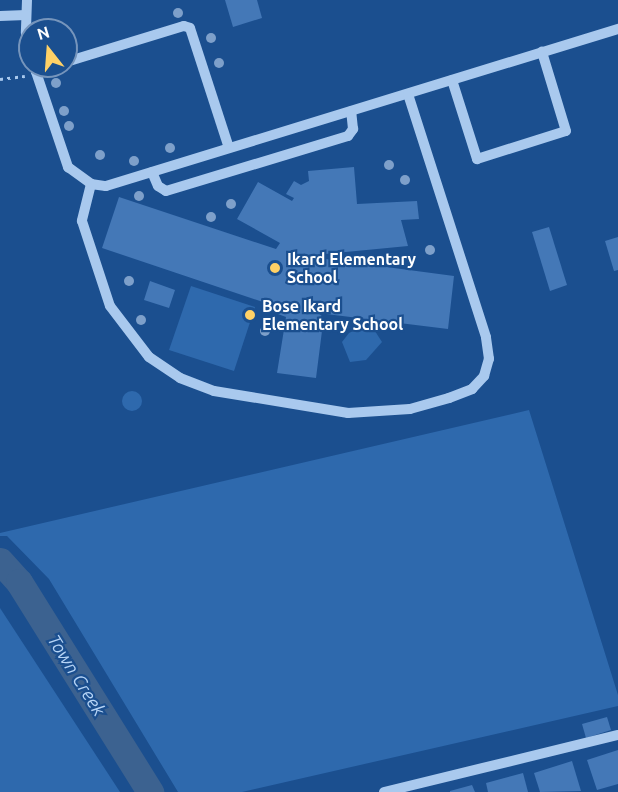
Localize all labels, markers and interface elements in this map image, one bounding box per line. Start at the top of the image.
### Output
north arrow [18,18,78,78]
text: N [35,22,52,43]
place label: Ikard Elementary School [287,249,416,287]
marker: Ikard Elementary School [268,261,282,275]
place label: Bose Ikard Elementary School [262,296,403,334]
marker: Bose Ikard Elementary School [243,308,257,322]
water label: Town Creek [43,630,111,720]

